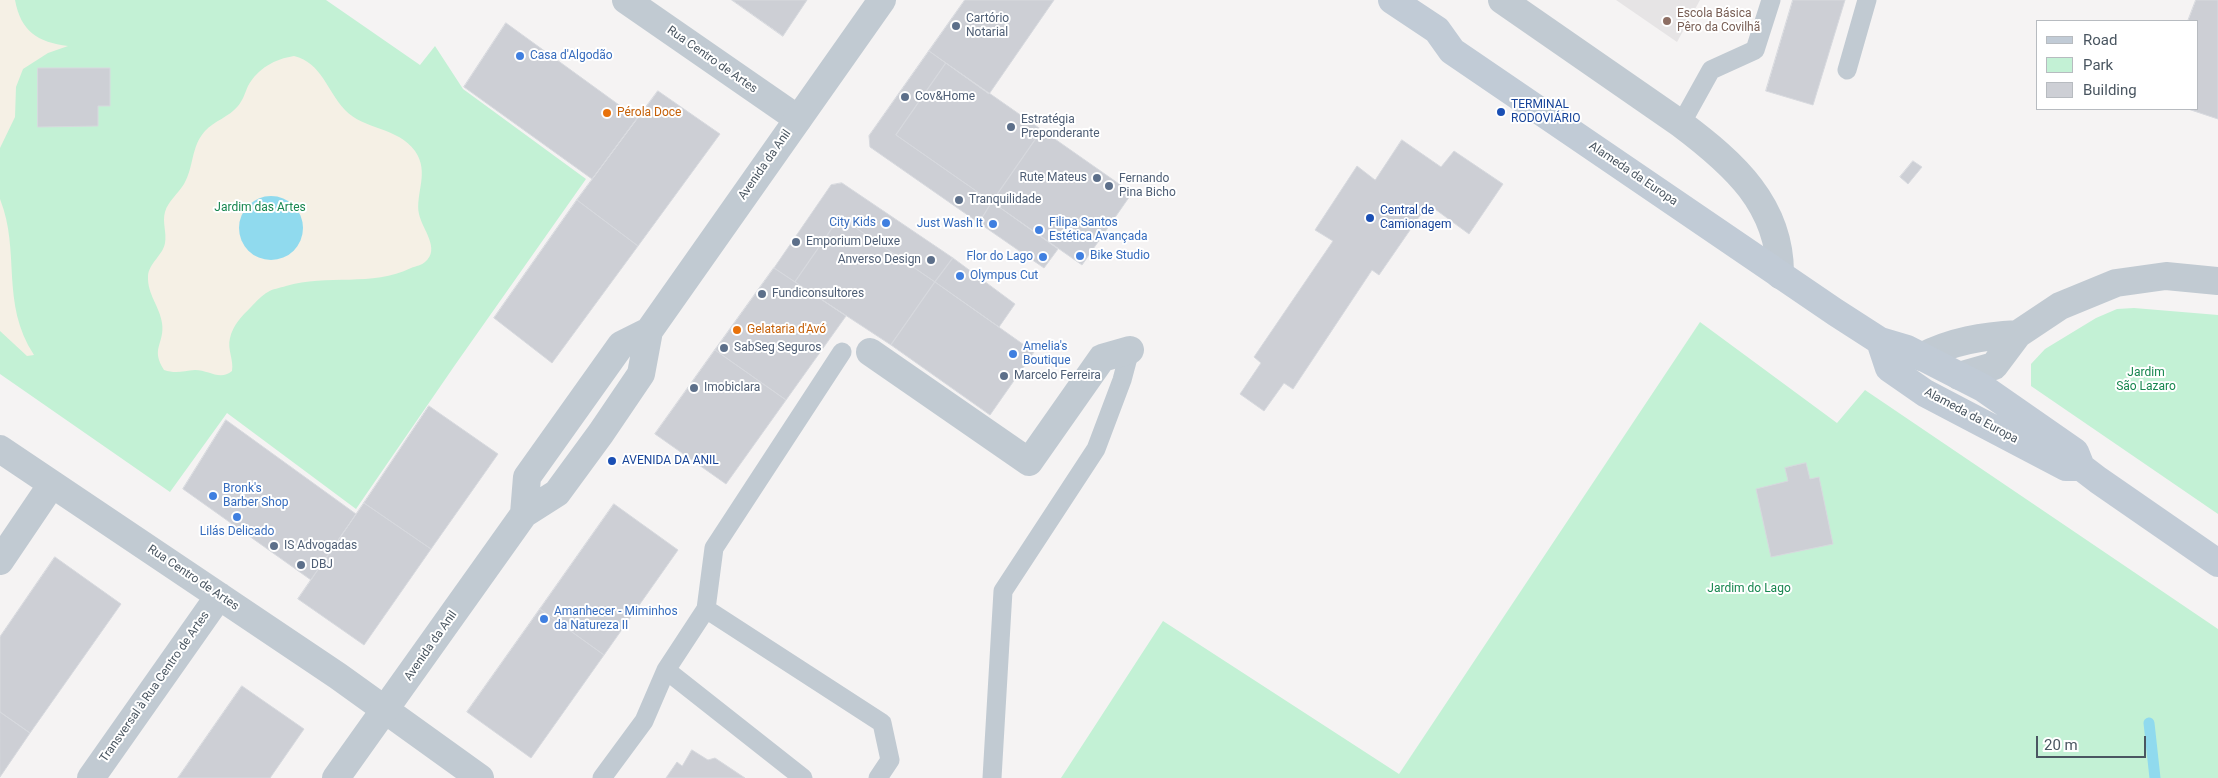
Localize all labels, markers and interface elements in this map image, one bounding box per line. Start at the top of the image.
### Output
place label: Escola Básica Pêro da Covilhã [1677,7,1760,35]
place label: Cartório Notarial [966,12,1009,40]
marker: Escola Básica Pêro da Covilhã [1661,15,1673,27]
marker: Cartório Notarial [950,20,962,32]
legend [2036,20,2198,110]
street label: Rua Centro de Artes [664,23,760,97]
text: Road [2083,31,2117,49]
place label: Casa d'Algodão [530,49,613,63]
marker: Casa d'Algodão [514,50,526,62]
text: Park [2083,56,2113,74]
text: Building [2083,81,2137,99]
place label: Cov&Home [915,90,975,104]
marker: Cov&Home [899,91,911,103]
place label: TERMINAL RODOVIÁRIO [1511,98,1580,126]
place label: Pérola Doce [617,106,681,120]
marker: TERMINAL RODOVIÁRIO [1495,106,1507,118]
marker: Pérola Doce [601,107,613,119]
place label: Estratégia Preponderante [1021,113,1100,141]
marker: Estratégia Preponderante [1005,121,1017,133]
street label: Avenida da Anil [736,127,794,203]
street label: Alameda da Europa [1586,139,1680,209]
place label: Rute Mateus [1020,171,1087,185]
marker: Rute Mateus [1091,172,1103,184]
place label: Fernando Pina Bicho [1119,172,1176,200]
marker: Fernando Pina Bicho [1103,180,1115,192]
place label: Tranquilidade [969,193,1041,207]
marker: Tranquilidade [953,194,965,206]
park label: Jardim das Artes [214,201,306,215]
place label: Central de Camionagem [1380,204,1451,232]
marker: Central de Camionagem [1364,212,1376,224]
place label: City Kids [829,216,876,230]
place label: Filipa Santos Estética Avançada [1049,216,1147,244]
marker: City Kids [880,217,892,229]
place label: Just Wash It [917,217,983,231]
marker: Just Wash It [987,218,999,230]
marker: Filipa Santos Estética Avançada [1033,224,1045,236]
place label: Emporium Deluxe [806,235,900,249]
marker: Emporium Deluxe [790,236,802,248]
place label: Bike Studio [1090,249,1150,263]
place label: Flor do Lago [966,250,1033,264]
marker: Bike Studio [1074,250,1086,262]
marker: Flor do Lago [1037,251,1049,263]
place label: Anverso Design [838,253,921,267]
marker: Anverso Design [925,254,937,266]
place label: Olympus Cut [970,269,1038,283]
marker: Olympus Cut [954,270,966,282]
place label: Fundiconsultores [772,287,864,301]
marker: Fundiconsultores [756,288,768,300]
place label: Gelataria d'Avó [747,323,826,337]
marker: Gelataria d'Avó [731,324,743,336]
place label: Amelia's Boutique [1023,340,1071,368]
place label: SabSeg Seguros [734,341,821,355]
marker: SabSeg Seguros [718,342,730,354]
marker: Amelia's Boutique [1007,348,1019,360]
park label: Jardim São Lazaro [2116,366,2176,394]
place label: Marcelo Ferreira [1014,369,1101,383]
marker: Marcelo Ferreira [998,370,1010,382]
place label: Imobiclara [704,381,760,395]
marker: Imobiclara [688,382,700,394]
street label: Alameda da Europa [1922,385,2020,447]
place label: AVENIDA DA ANIL [622,454,719,468]
marker: AVENIDA DA ANIL [606,455,618,467]
place label: Bronk's Barber Shop [223,482,289,510]
marker: Bronk's Barber Shop [207,490,219,502]
marker: Lilás Delicado [231,511,243,523]
place label: Lilás Delicado [200,525,274,539]
place label: IS Advogadas [284,539,357,553]
marker: IS Advogadas [268,540,280,552]
street label: Rua Centro de Artes [145,542,241,614]
place label: DBJ [311,558,333,572]
marker: DBJ [295,559,307,571]
park label: Jardim do Lago [1707,582,1791,596]
place label: Amanhecer - Miminhos da Natureza II [554,605,678,633]
street label: Avenida da Anil [402,608,460,684]
street label: Transversal à Rua Centro de Artes [97,609,213,765]
marker: Amanhecer - Miminhos da Natureza II [538,613,550,625]
scale bar [2038,726,2148,758]
text: 20 m [2044,736,2078,754]

